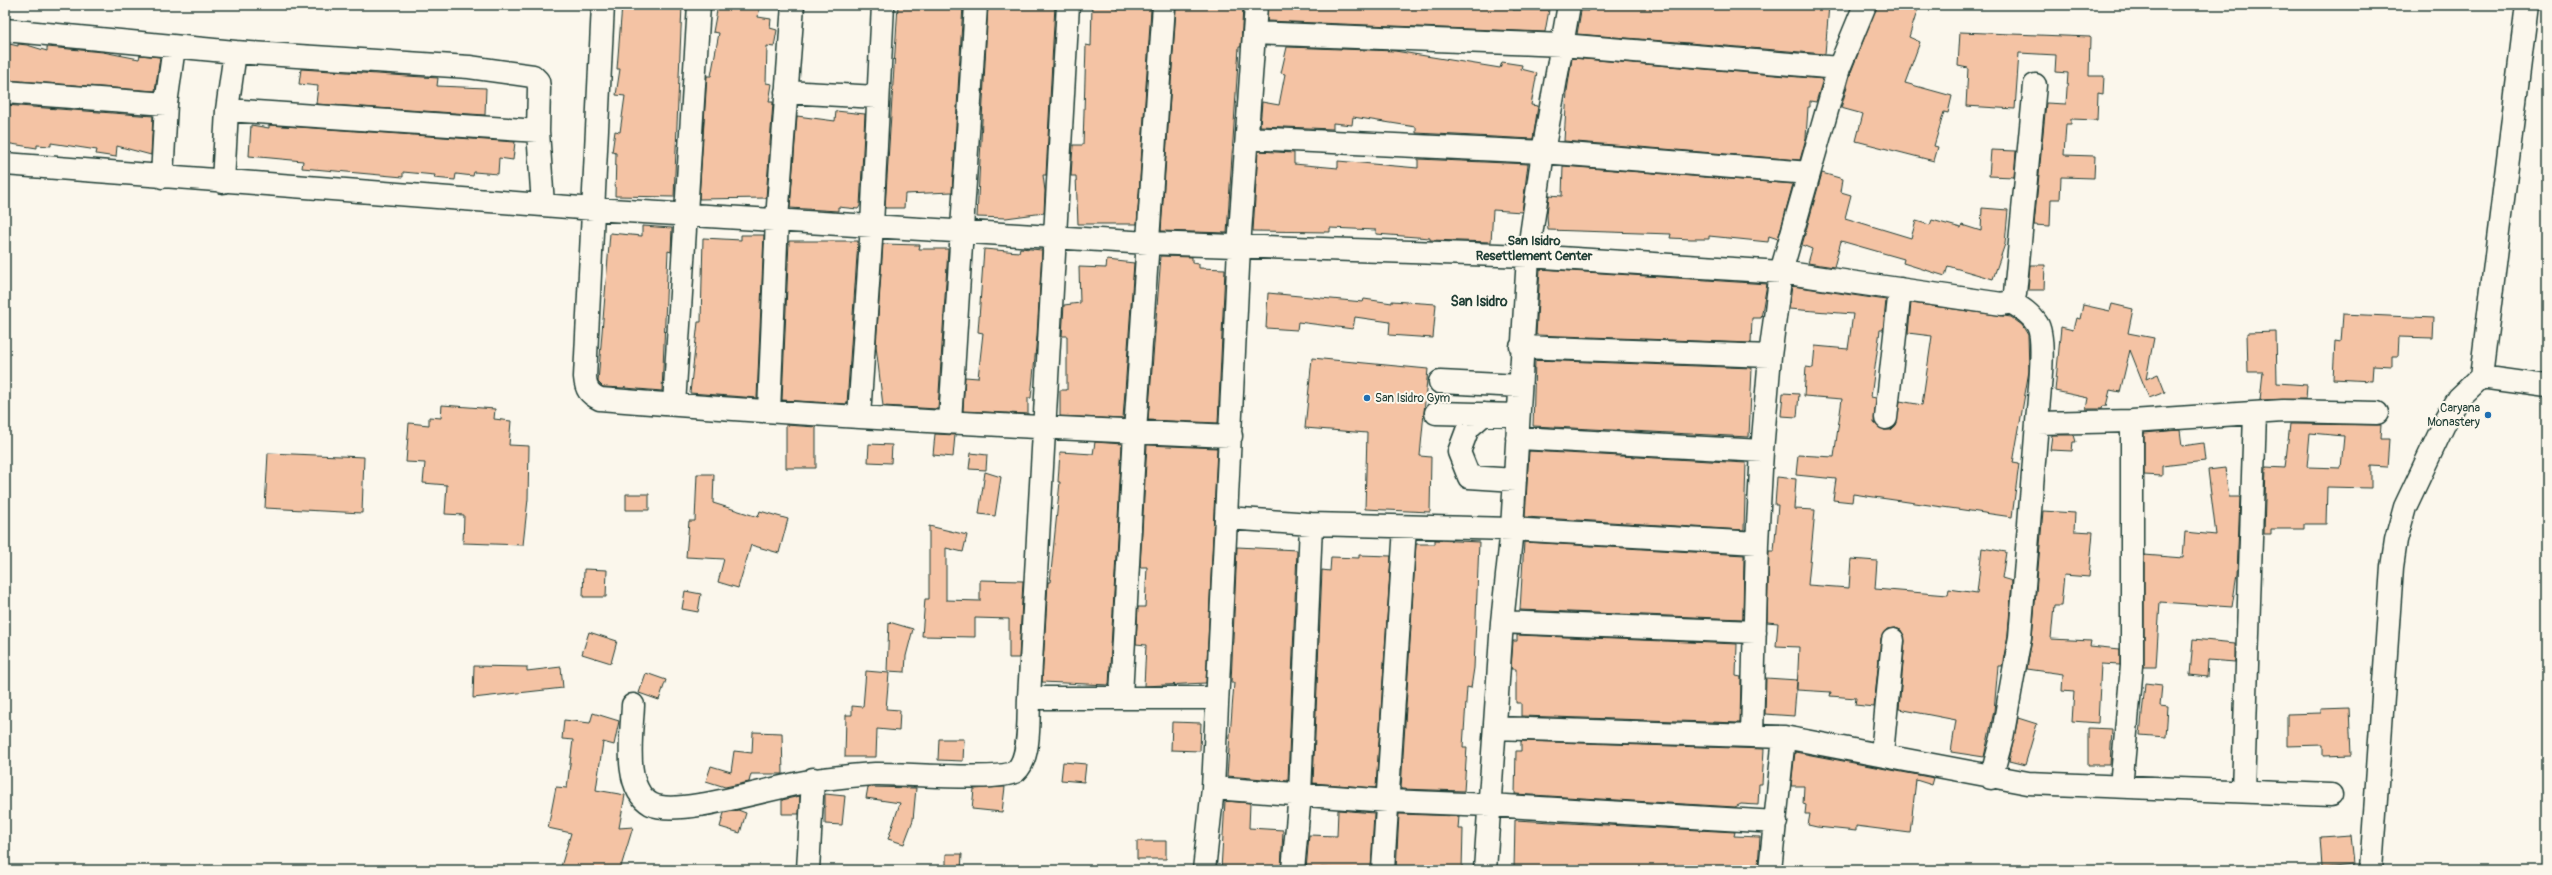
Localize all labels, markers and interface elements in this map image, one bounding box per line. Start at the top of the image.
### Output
district label: San Isidro Resettlement Center [1476,233,1593,264]
district label: San Isidro [1450,293,1508,310]
place label: San Isidro Gym [1375,391,1451,406]
marker: San Isidro Gym [1362,393,1372,403]
place label: Caryana Monastery [2427,401,2480,430]
marker: Caryana Monastery [2483,410,2493,420]

